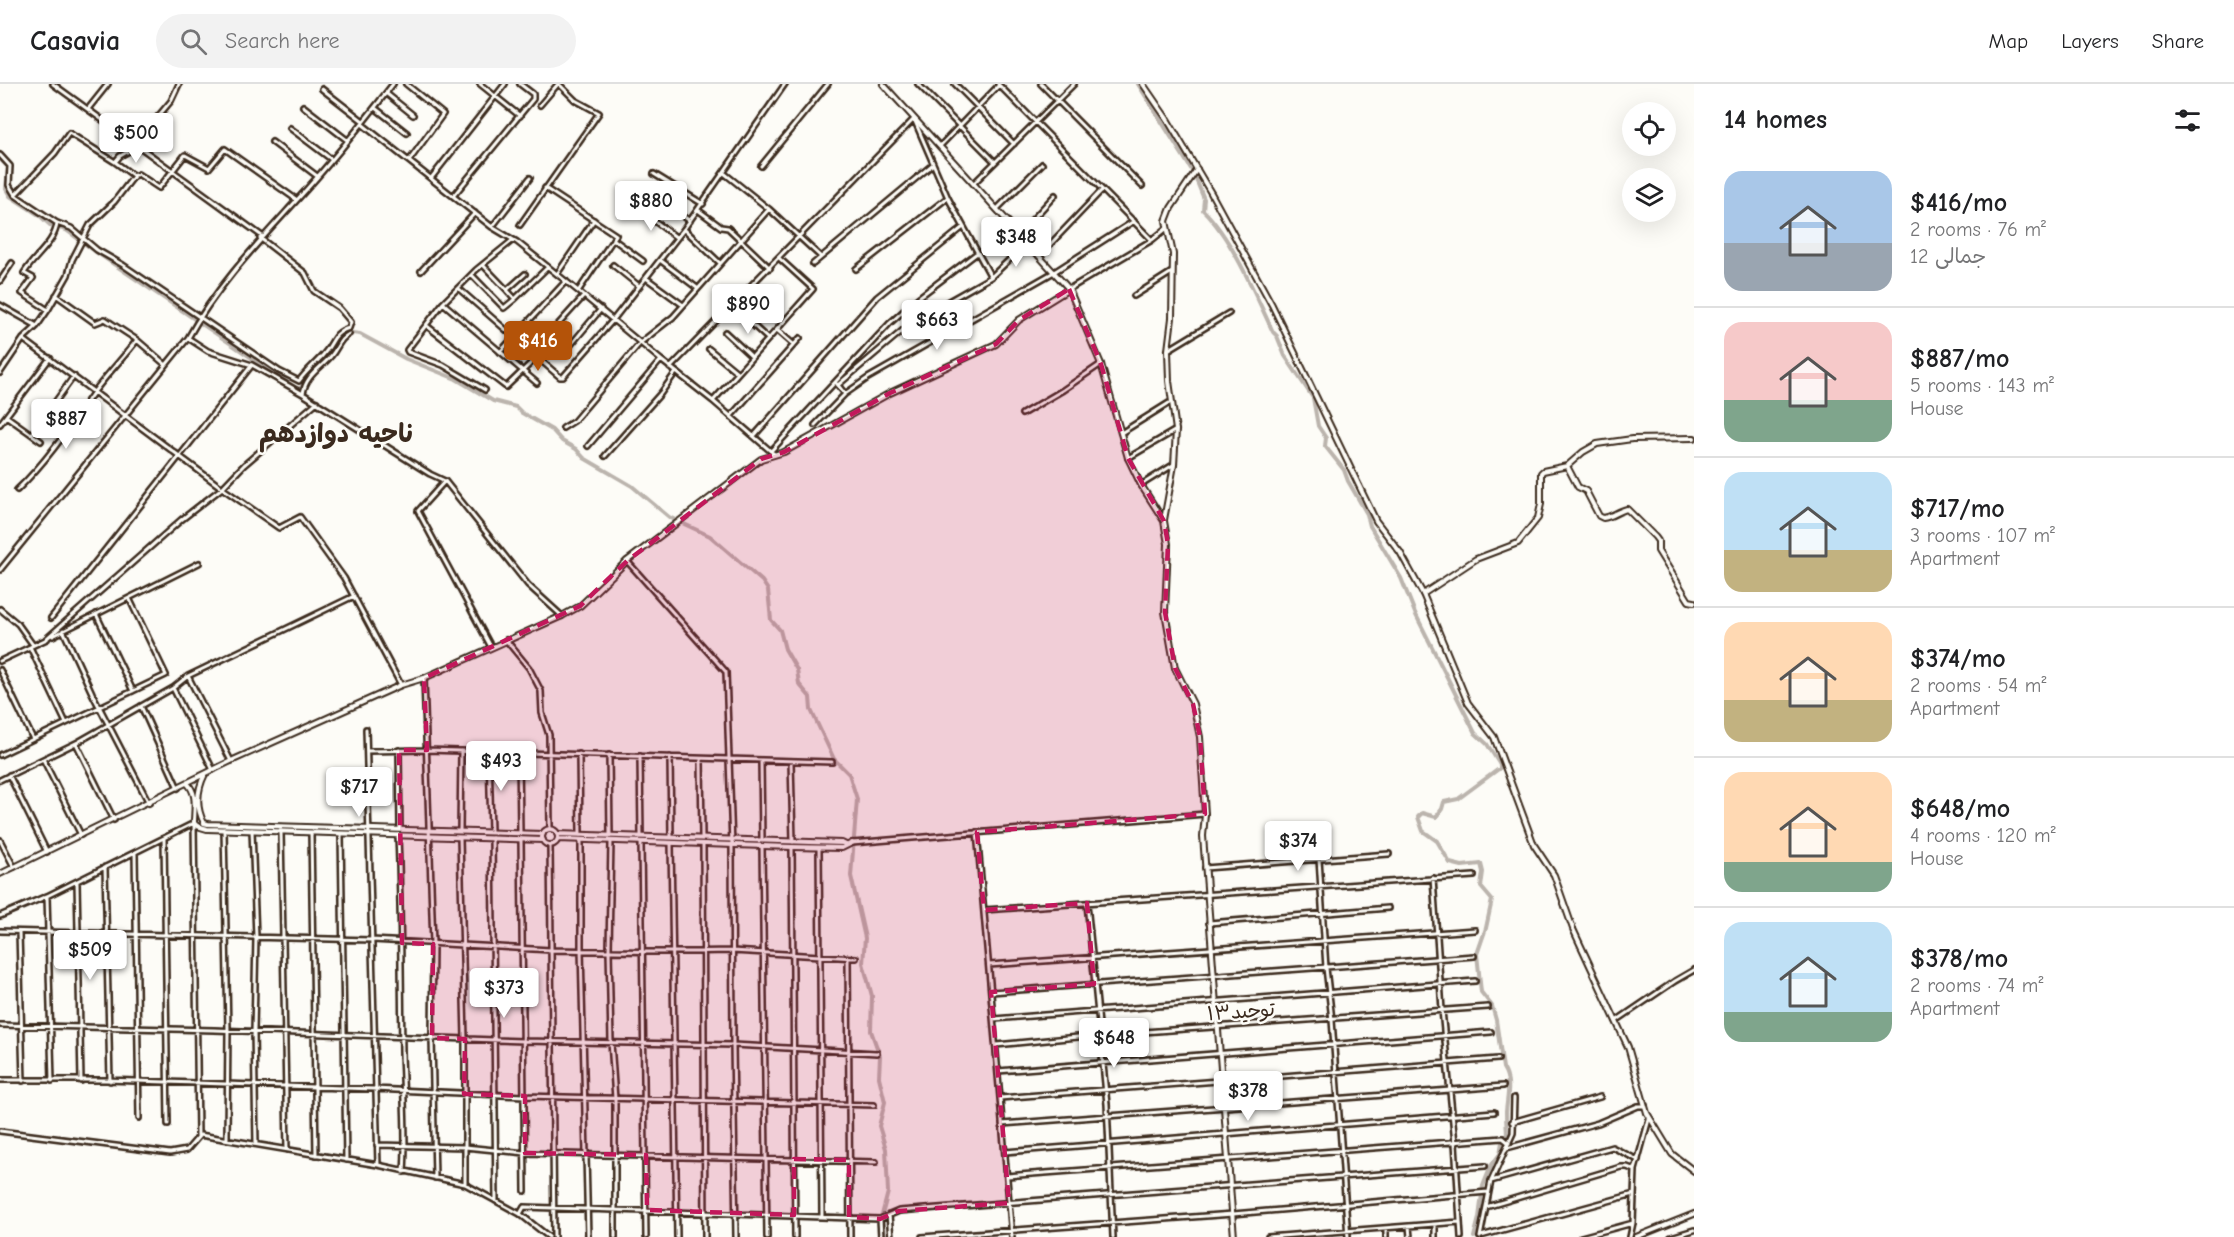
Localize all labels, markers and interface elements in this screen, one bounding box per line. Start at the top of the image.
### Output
search box [156,14,576,68]
text: Casavia [30,25,120,57]
icon: search [177,25,210,58]
text: Search here [225,28,340,54]
text: Map [1989,29,2028,53]
text: Layers [2061,29,2119,53]
text: Share [2152,29,2204,53]
map controls [1622,102,1676,222]
button: locate [1622,102,1676,156]
icon: filters [2171,104,2204,137]
text: 14 homes [1724,105,1827,135]
pin: $500 [100,113,172,164]
text: $500 [113,121,159,144]
button: layers [1622,168,1676,222]
pin: $880 [615,181,687,232]
text: $416/mo [1910,188,2007,218]
text: $880 [629,189,673,212]
icon: home [1772,195,1844,267]
pin: $348 [980,217,1052,268]
text: 2 rooms · 76 m² [1910,218,2046,241]
text: $348 [995,225,1037,248]
text: جمالی 12 [1910,245,1986,268]
pin: $890 [712,284,784,335]
text: $890 [726,292,770,315]
pin: $663 [901,300,973,351]
text: $663 [916,308,958,331]
pin: $416 [502,321,574,372]
text: $416 [518,329,558,352]
text: $887/mo [1910,344,2010,374]
icon: home [1772,346,1844,418]
text: 5 rooms · 143 m² [1910,374,2054,397]
text: House [1910,397,1964,420]
pin: $887 [30,399,102,450]
text: $887 [45,407,87,430]
district label: ناحیه دوازدهم [259,419,413,453]
text: $717/mo [1910,494,2005,524]
icon: home [1772,496,1844,568]
text: 3 rooms · 107 m² [1910,524,2055,547]
text: Apartment [1910,547,2000,570]
text: $374/mo [1910,644,2006,674]
icon: home [1772,646,1844,718]
text: 2 rooms · 54 m² [1910,674,2046,697]
text: Apartment [1910,697,2000,720]
pin: $493 [465,741,537,792]
text: $493 [480,749,522,772]
pin: $717 [323,767,395,818]
text: $717 [340,775,378,798]
text: $648/mo [1910,794,2010,824]
icon: home [1772,796,1844,868]
pin: $374 [1262,821,1334,872]
text: 4 rooms · 120 m² [1910,824,2056,847]
text: $374 [1279,829,1317,852]
text: House [1910,847,1964,870]
pin: $509 [54,930,126,981]
text: $509 [68,938,112,961]
text: $378/mo [1910,944,2008,974]
icon: home [1772,946,1844,1018]
pin: $373 [468,968,540,1019]
text: 2 rooms · 74 m² [1910,974,2043,997]
text: $373 [484,976,524,999]
text: Apartment [1910,997,2000,1020]
street label: توحید۱۳ [1206,998,1276,1025]
pin: $648 [1078,1018,1150,1069]
text: $648 [1093,1026,1135,1049]
pin: $378 [1212,1071,1284,1122]
text: $378 [1228,1079,1268,1102]

